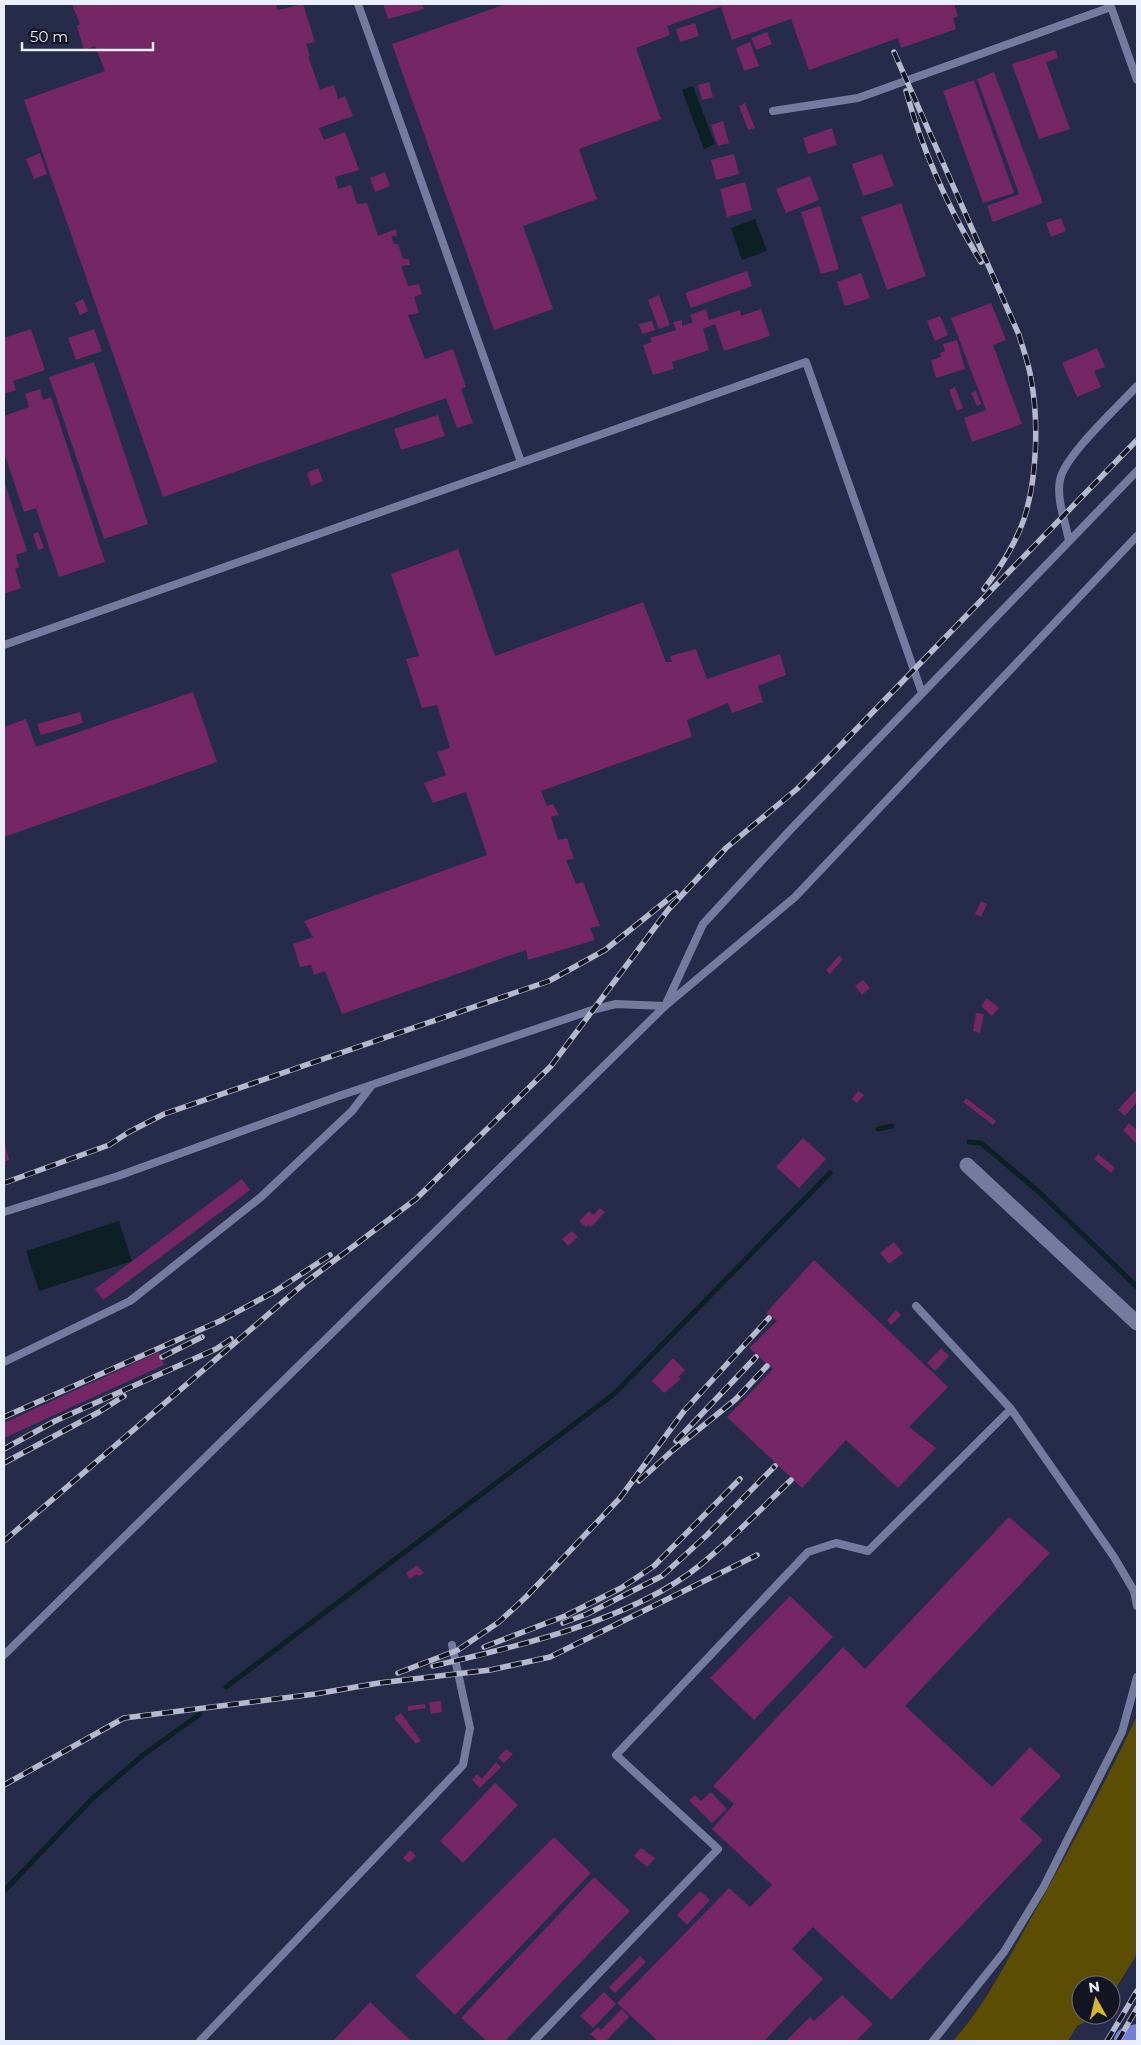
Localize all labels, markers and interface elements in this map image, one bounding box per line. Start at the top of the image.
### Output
scale bar [22,20,154,52]
text: 50 m [30,27,68,46]
north arrow [1071,1975,1121,2025]
text: N [1087,1977,1101,1997]

